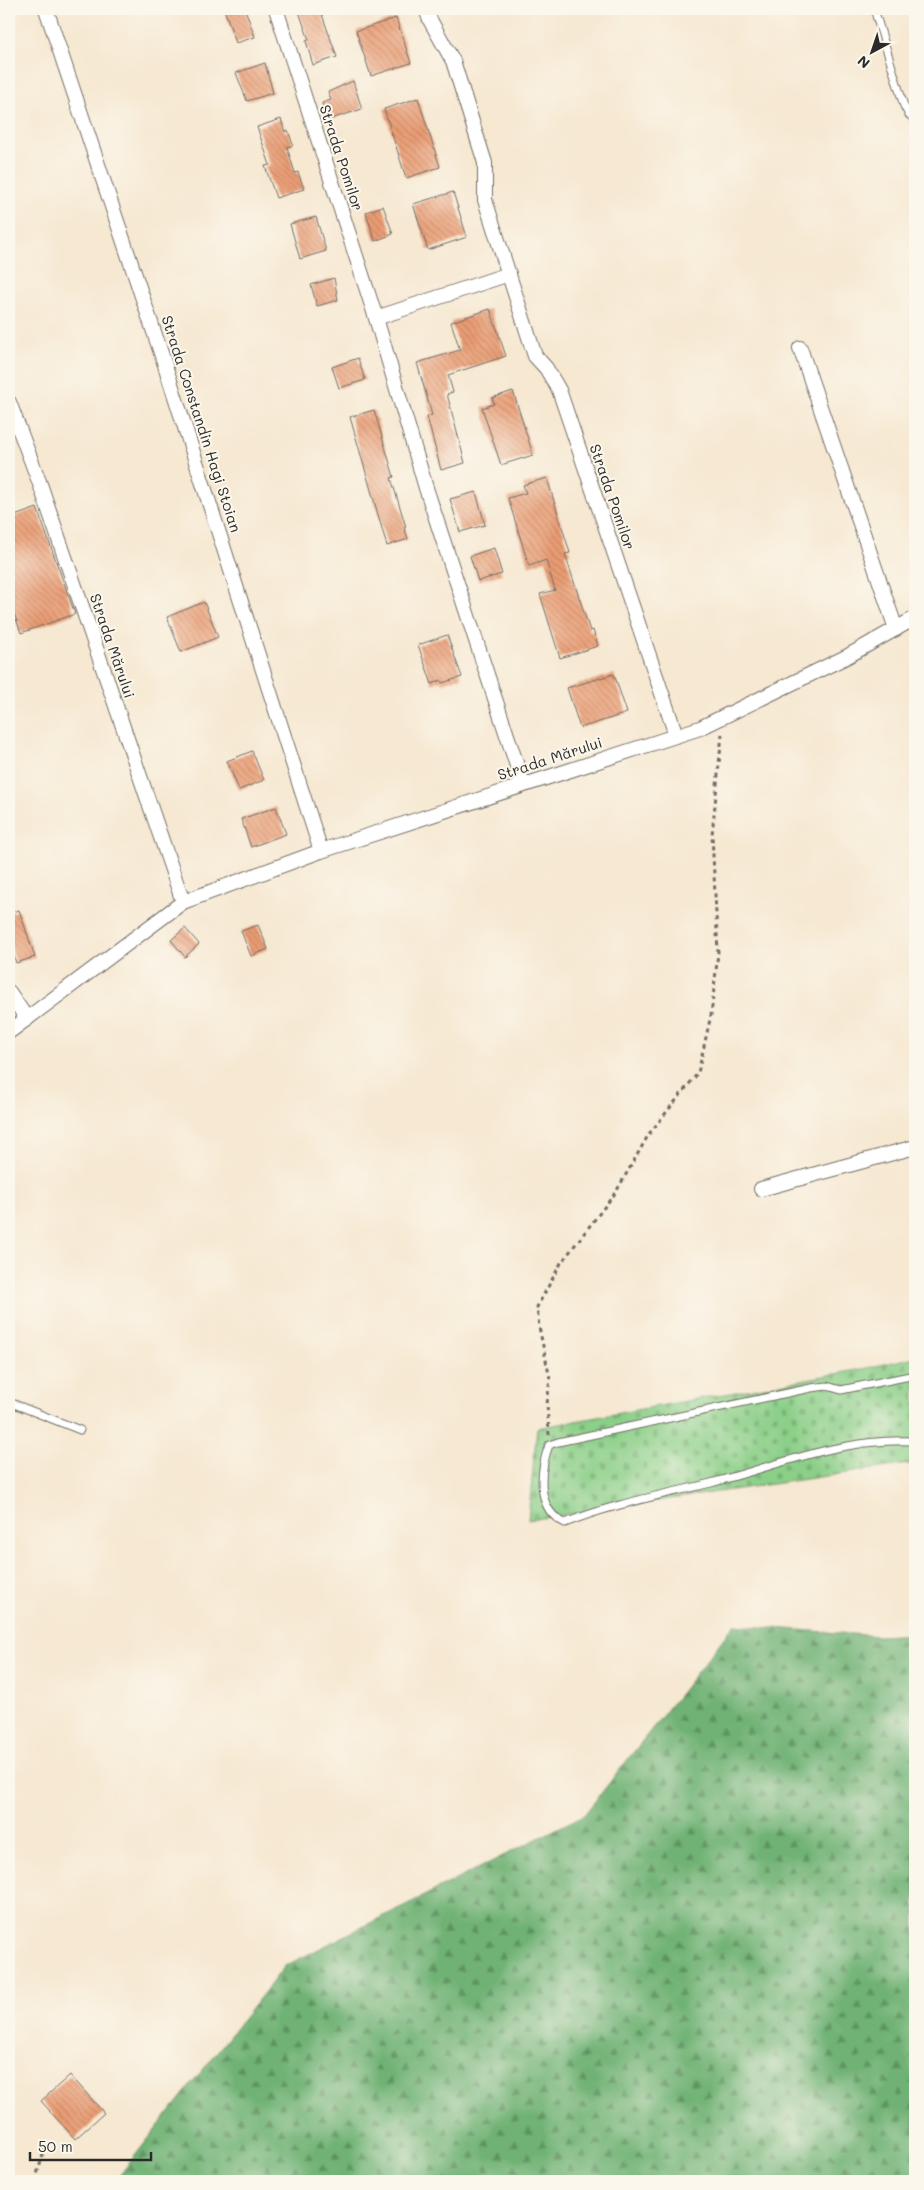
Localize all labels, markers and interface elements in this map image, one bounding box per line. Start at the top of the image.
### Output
north arrow [846,28,896,78]
text: N [853,52,874,73]
street label: Strada Pomilor [315,102,369,213]
street label: Strada Constandin Hagi Stoian [157,313,246,535]
street label: Strada Pomilor [586,441,640,552]
street label: Strada Mărului [86,591,140,701]
street label: Strada Mărului [495,732,605,784]
scale bar [30,2130,151,2162]
text: 50 m [38,2136,73,2156]

